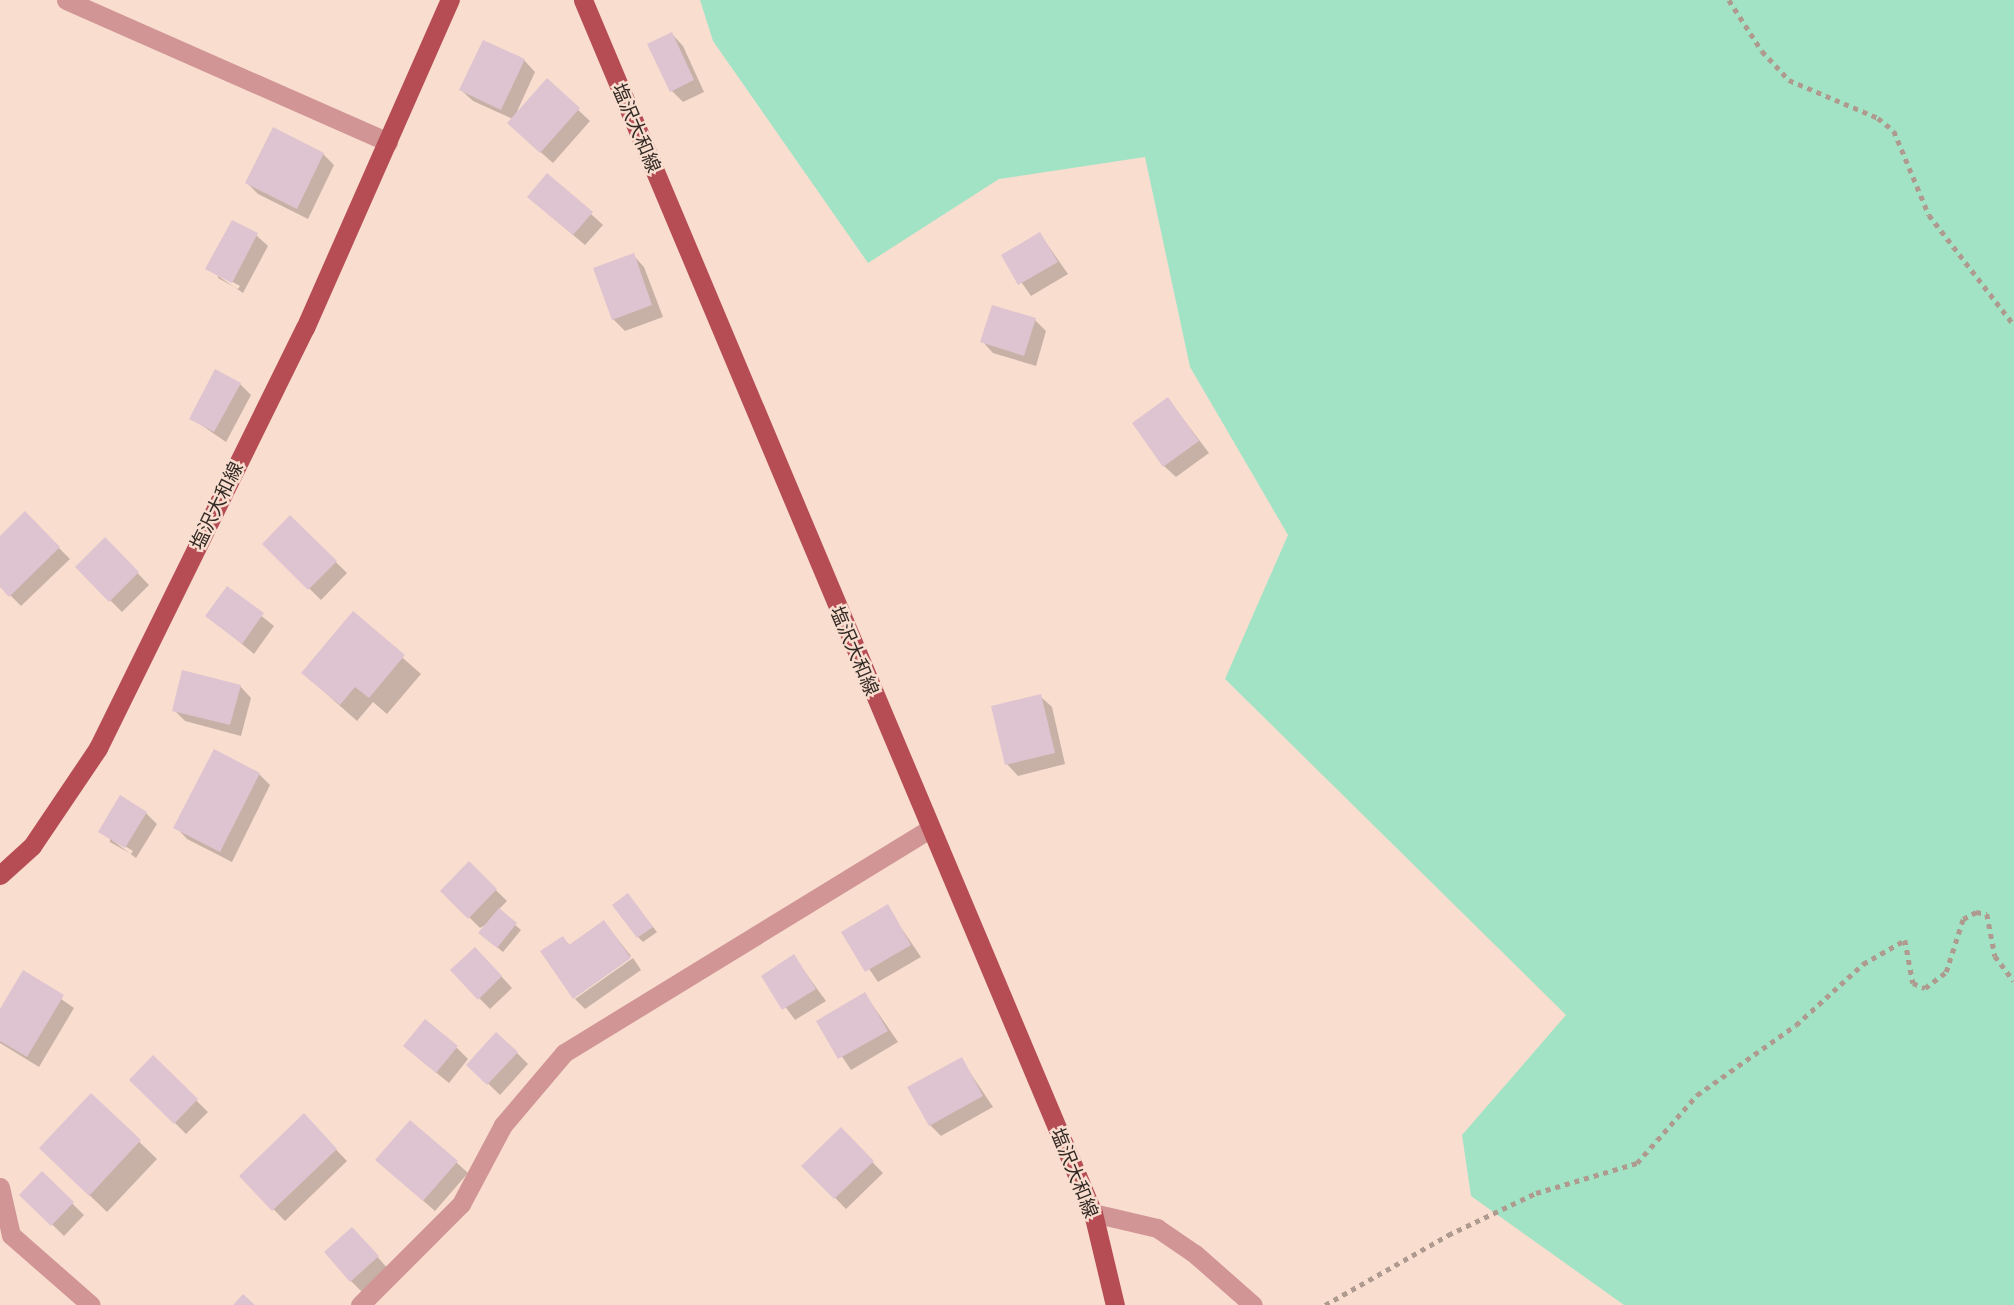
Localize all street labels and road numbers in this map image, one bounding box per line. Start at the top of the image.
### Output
street label: 塩沢大和線 [607,80,665,176]
street label: 塩沢大和線 [186,458,248,554]
street label: 塩沢大和線 [825,603,883,699]
street label: 塩沢大和線 [1046,1125,1102,1221]

